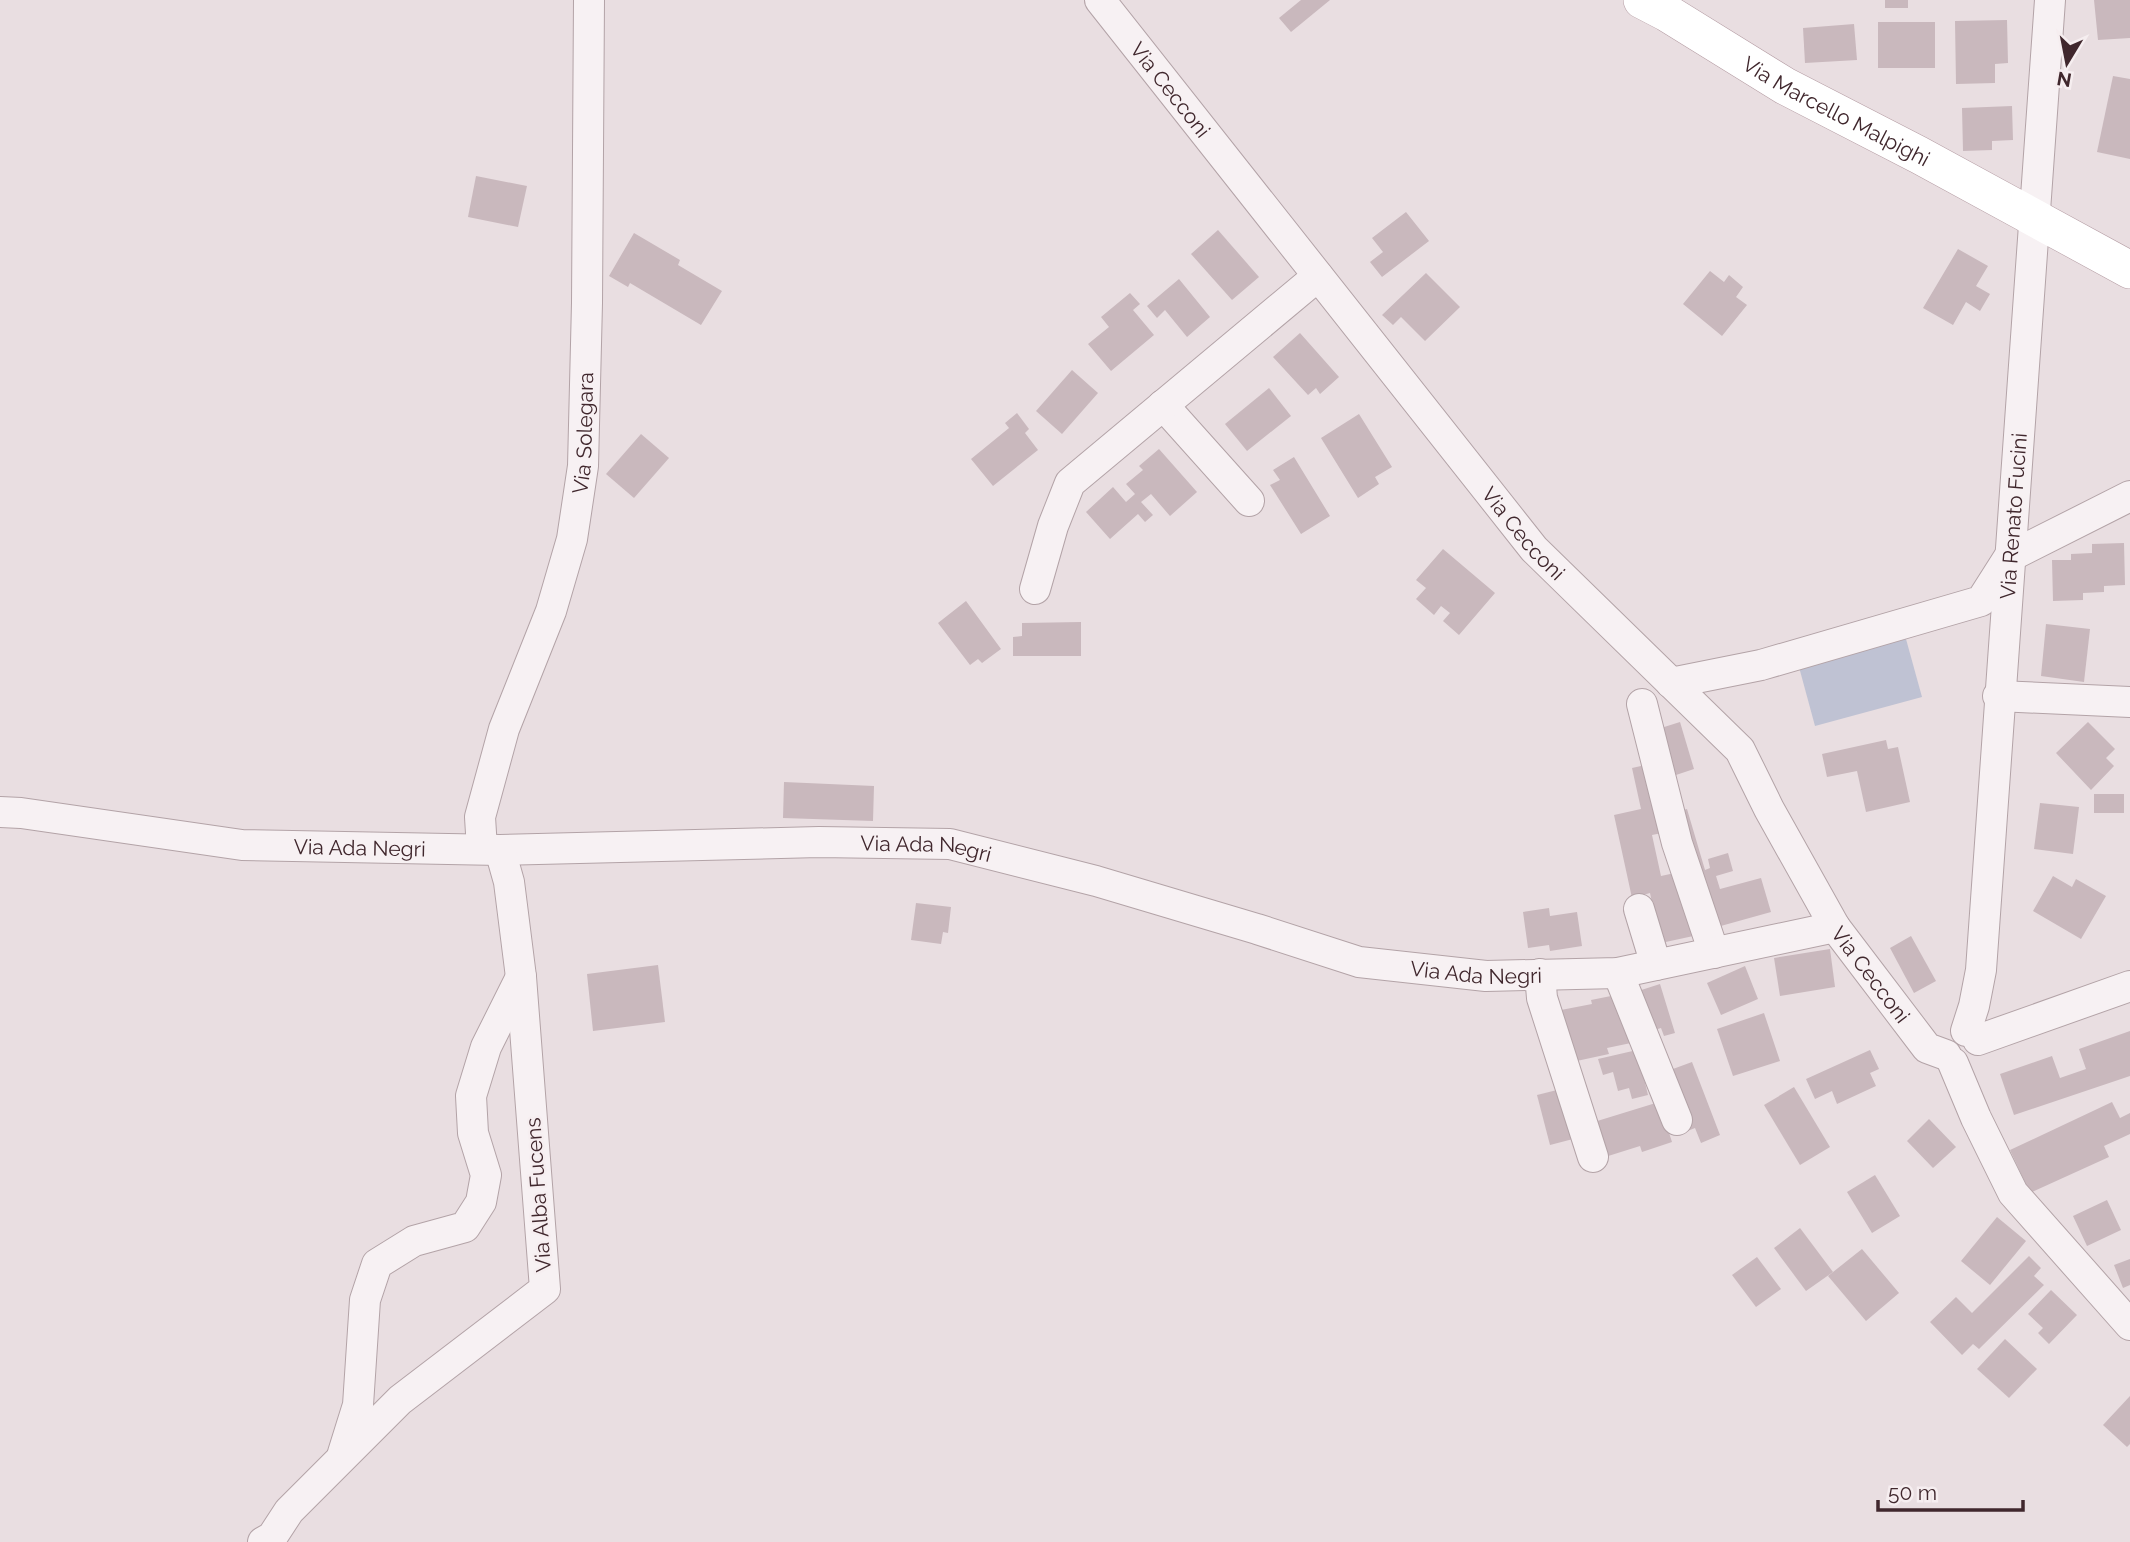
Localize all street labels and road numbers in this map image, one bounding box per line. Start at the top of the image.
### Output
street label: Via Cecconi [1125,37,1216,142]
street label: Via Marcello Malpighi [1738,51,1934,171]
street label: Via Solegara [566,372,598,496]
street label: Via Renato Fucini [1994,432,2031,600]
street label: Via Cecconi [1477,482,1570,585]
street label: Via Ada Negri [860,830,994,867]
street label: Via Ada Negri [293,834,426,861]
street label: Via Cecconi [1826,921,1916,1027]
street label: Via Ada Negri [1409,955,1542,989]
street label: Via Alba Fucens [520,1117,556,1273]

